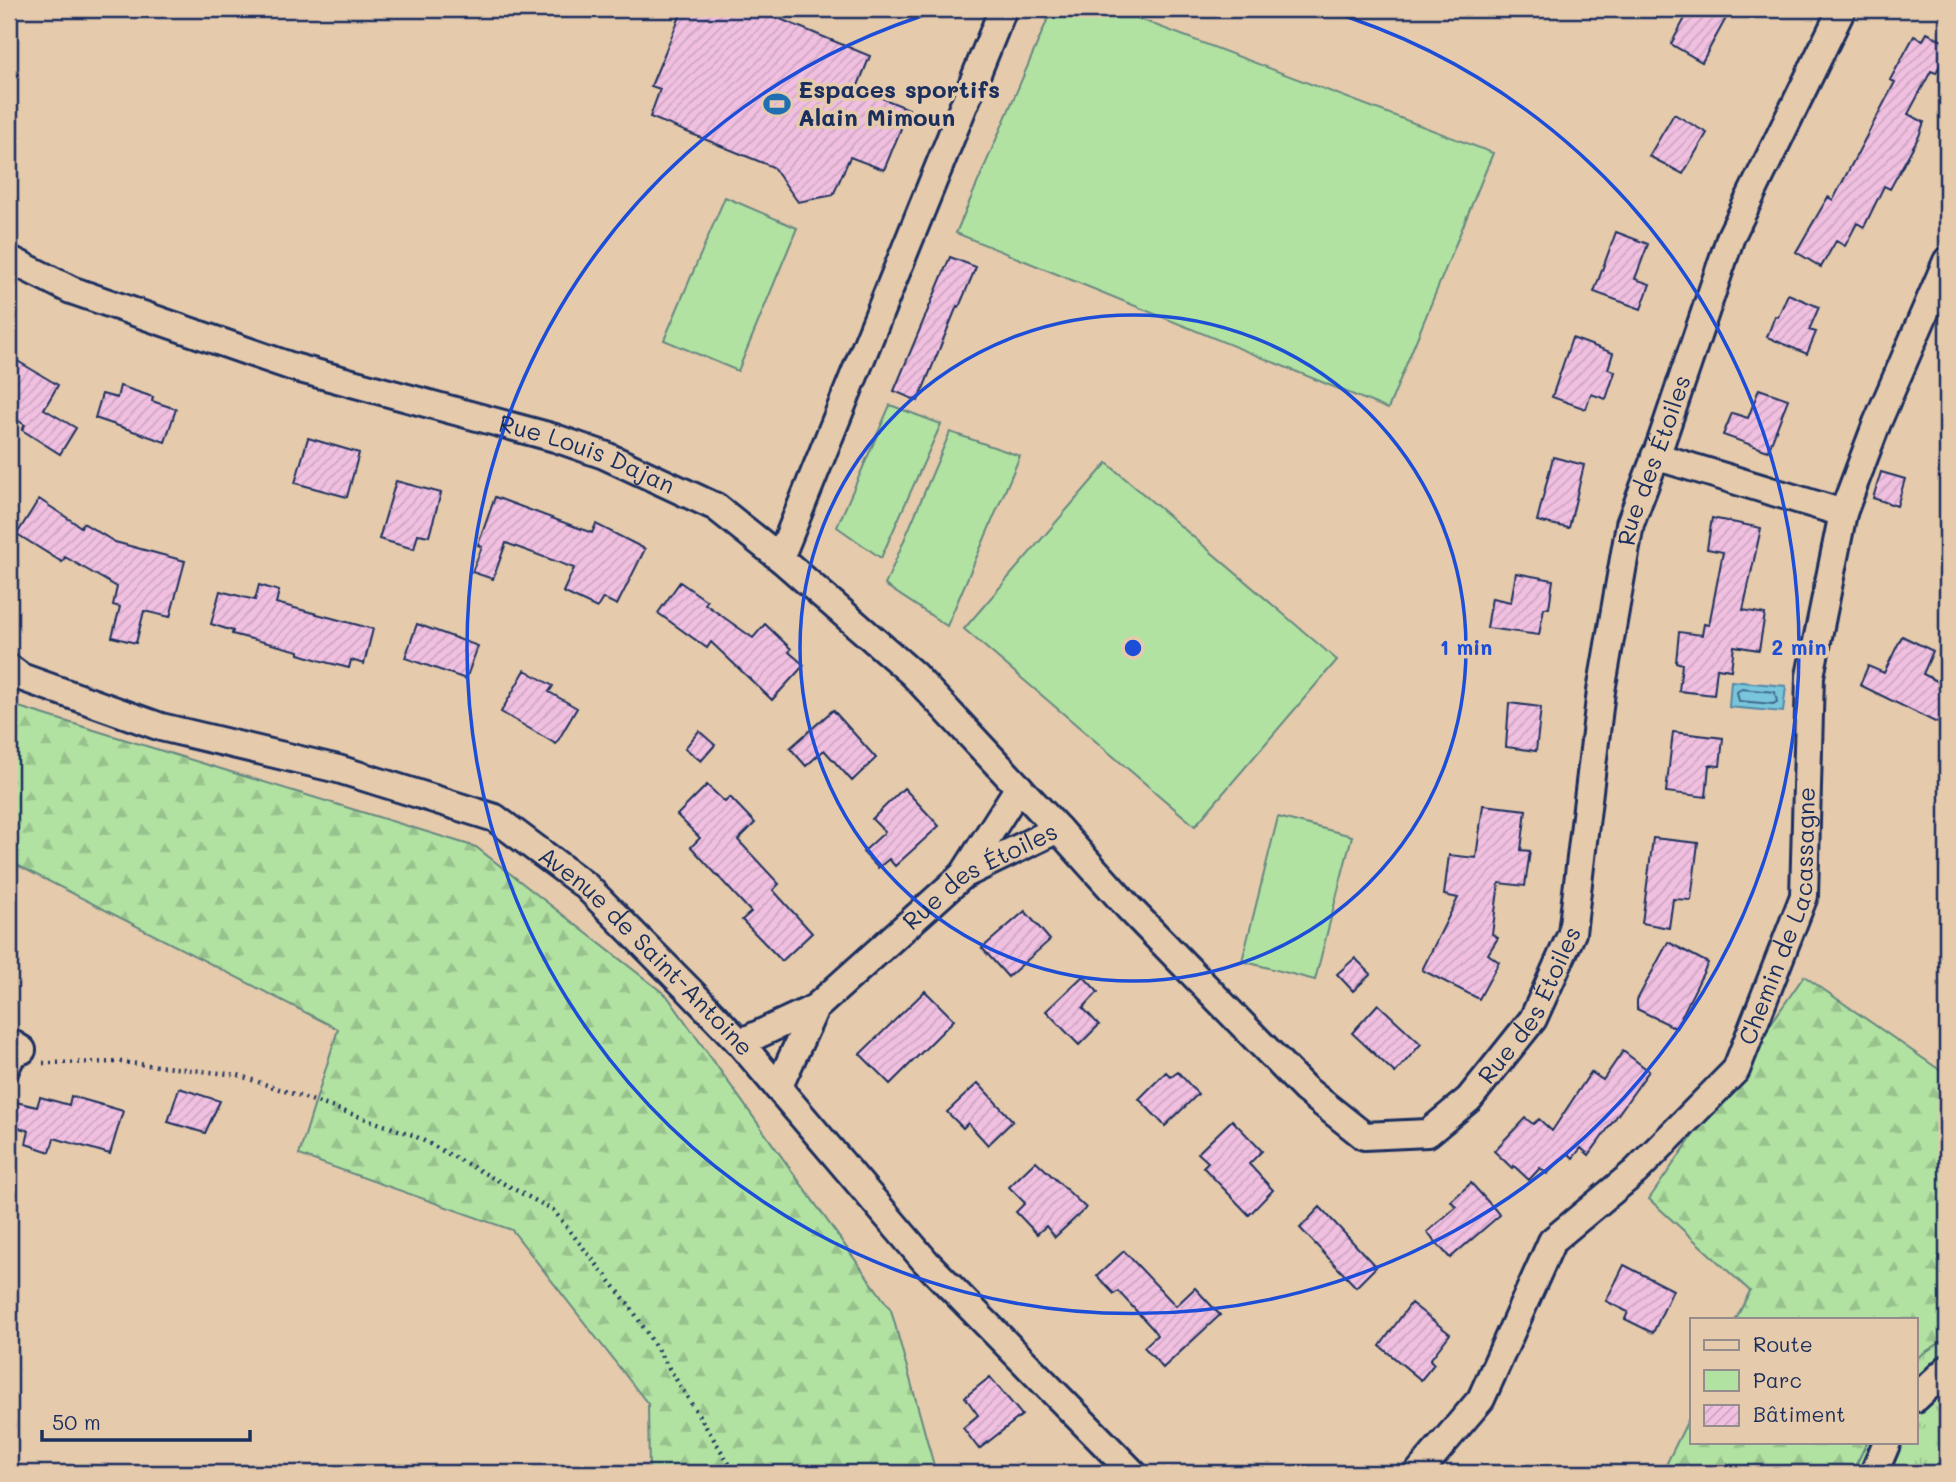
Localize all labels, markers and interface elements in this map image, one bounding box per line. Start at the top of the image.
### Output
place label: Espaces sportifs Alain Mimoun [798,73,1000,132]
sports icon: Espaces sportifs Alain Mimoun [762,89,792,119]
street label: Rue des Étoiles [1610,371,1697,548]
street label: Rue Louis Dajan [496,407,680,500]
text: 1 min [1440,633,1492,660]
text: 2 min [1771,633,1827,660]
centre of rings [1121,636,1145,660]
street label: Chemin de Lacassagne [1730,786,1821,1049]
street label: Rue des Étoiles [895,815,1062,936]
street label: Avenue de Saint-Antoine [533,839,761,1062]
street label: Rue des Étoiles [1470,921,1587,1089]
legend [1690,1318,1918,1444]
text: Route [1753,1330,1813,1357]
text: Parc [1753,1366,1802,1393]
scale bar [42,1398,250,1442]
text: Bâtiment [1753,1400,1845,1427]
text: 50 m [52,1408,101,1435]

